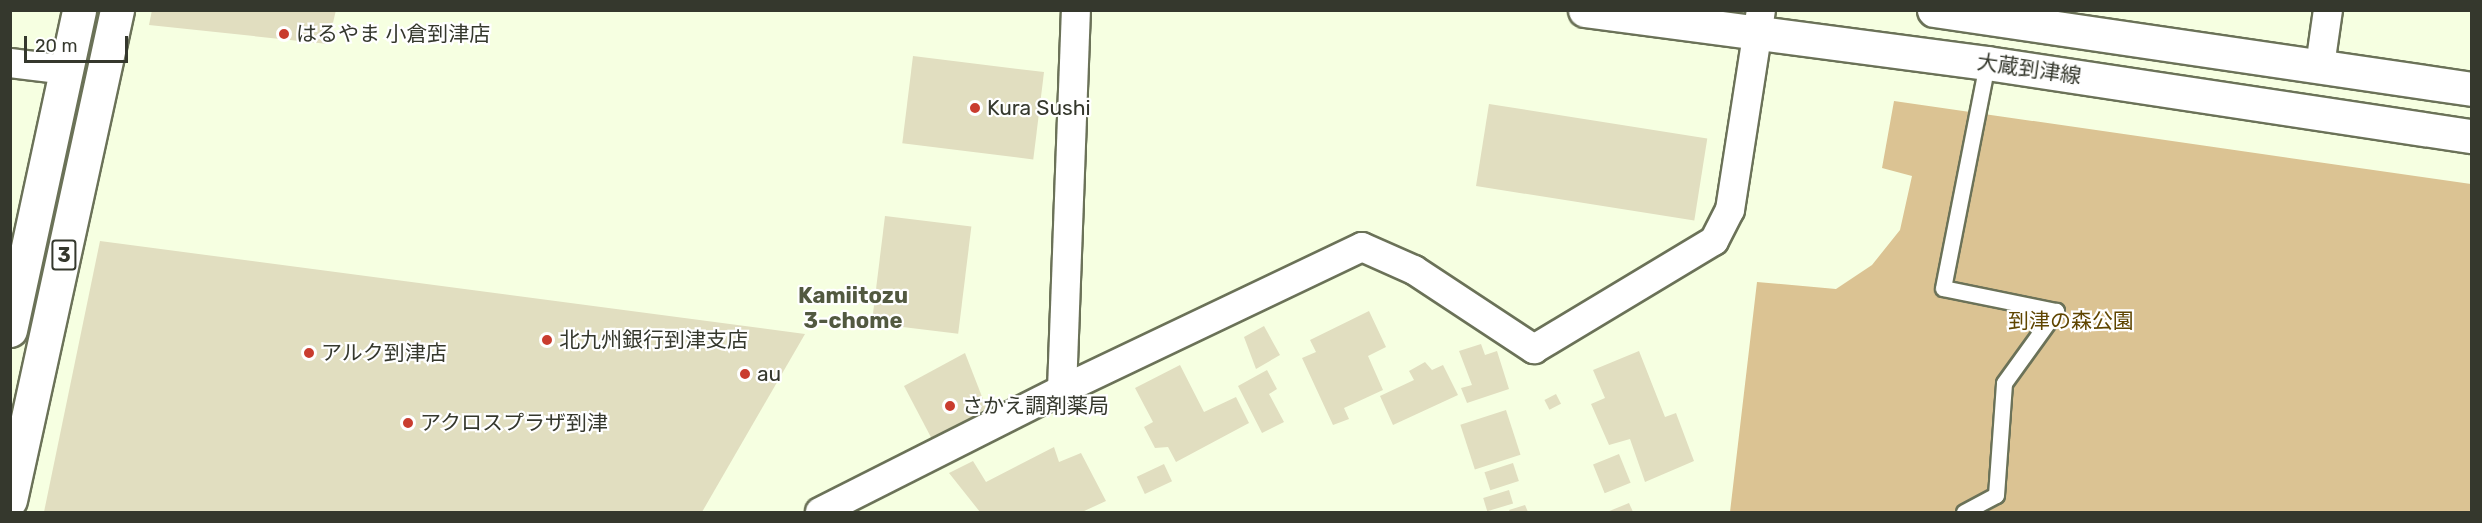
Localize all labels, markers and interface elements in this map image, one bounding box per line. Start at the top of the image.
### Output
place label: はるやま 小倉到津店 [296,21,490,47]
scale bar [27,24,130,62]
marker: はるやま 小倉到津店 [277,27,291,41]
text: 20 m [35,35,77,57]
street label: 大蔵到津線 [1975,49,2083,89]
place label: Kura Sushi [987,95,1091,121]
marker: Kura Sushi [968,101,982,115]
road number: 3 [50,238,78,272]
district label: Kamiitozu 3-chome [798,282,908,334]
park label: 到津の森公園 [2008,308,2134,334]
place label: 北九州銀行到津支店 [559,327,748,353]
marker: 北九州銀行到津支店 [540,333,554,347]
place label: アルク到津店 [321,340,447,366]
marker: アルク到津店 [302,346,316,360]
place label: au [757,361,781,387]
marker: au [738,367,752,381]
place label: さかえ調剤薬局 [962,393,1109,419]
marker: さかえ調剤薬局 [943,399,957,413]
place label: アクロスプラザ到津 [420,410,609,436]
marker: アクロスプラザ到津 [401,416,415,430]

